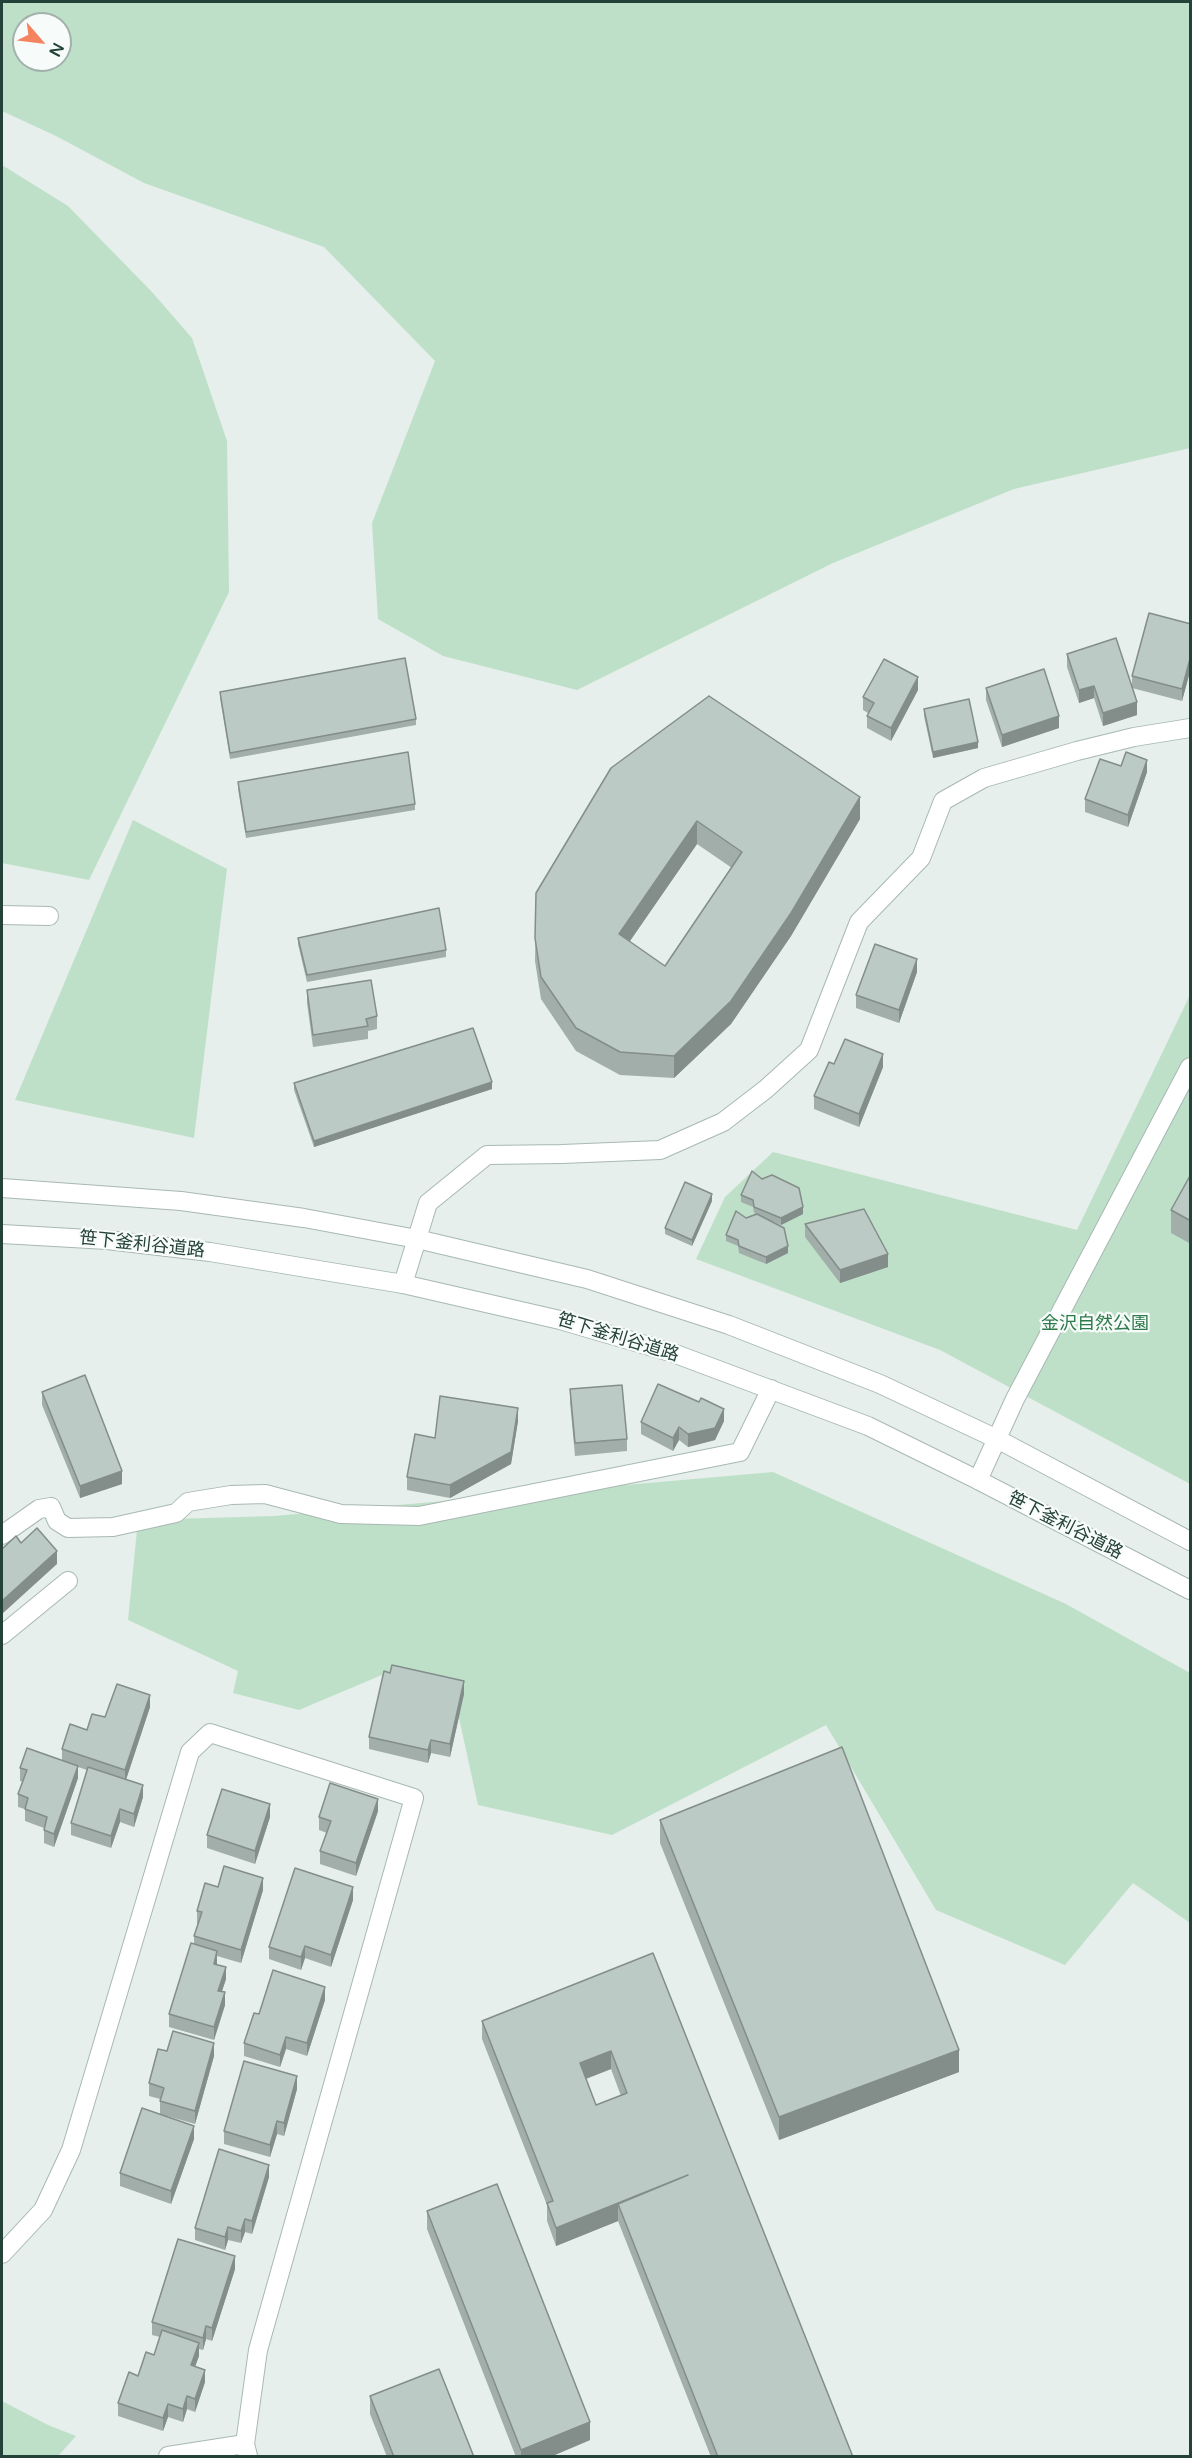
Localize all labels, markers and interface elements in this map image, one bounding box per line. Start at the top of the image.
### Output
north arrow [12,12,72,72]
text: N [44,39,68,60]
street label: 笹下釜利谷道路 [78,1228,206,1262]
street label: 笹下釜利谷道路 [555,1309,681,1367]
park label: 金沢自然公園 [1041,1313,1149,1335]
street label: 笹下釜利谷道路 [1004,1488,1126,1564]

